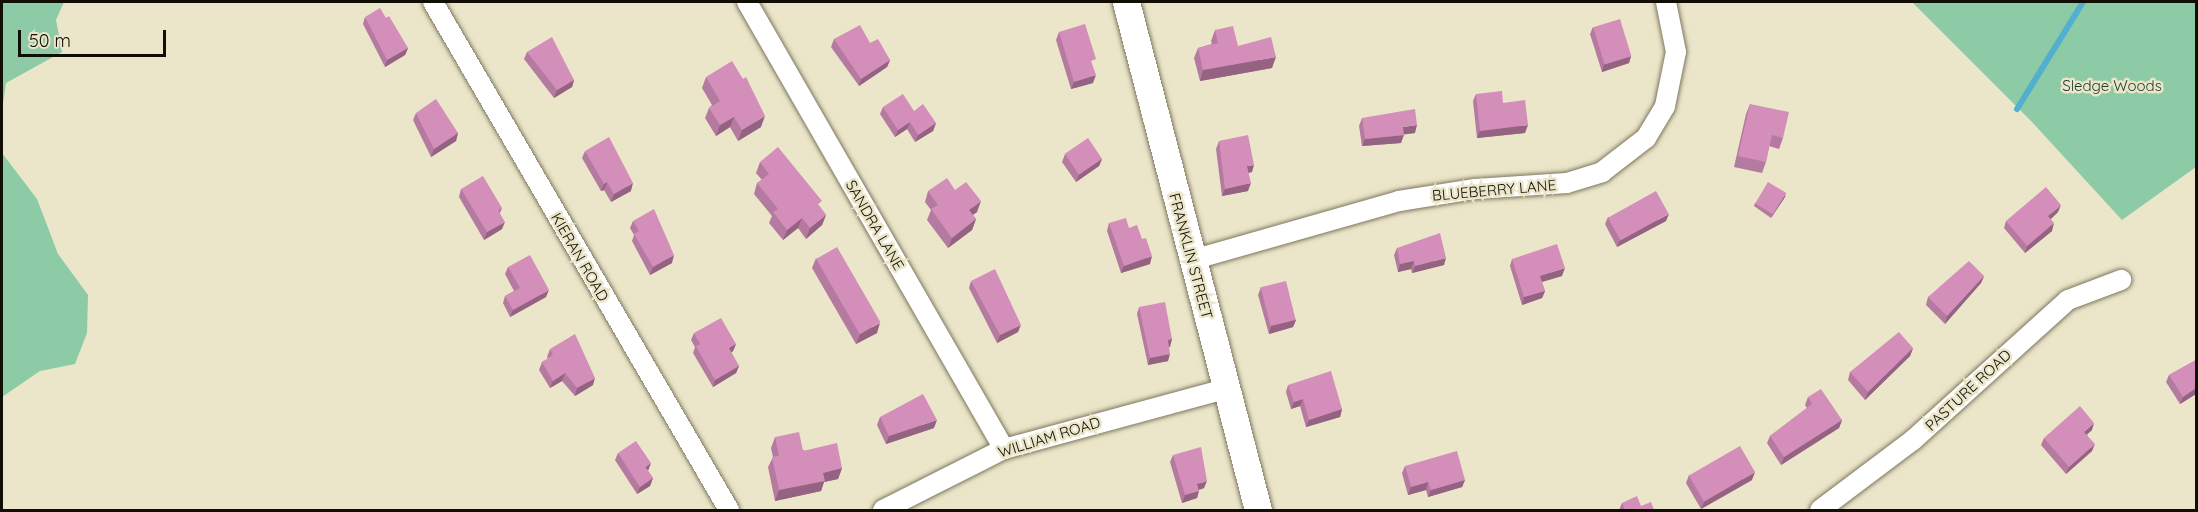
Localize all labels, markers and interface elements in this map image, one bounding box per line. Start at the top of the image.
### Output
scale bar [21,18,170,56]
text: 50 m [29,29,71,52]
park label: Sledge Woods [2062,77,2162,95]
street label: BLUEBERRY LANE [1431,176,1557,204]
street label: SANDRA LANE [842,177,908,273]
street label: FRANKLIN STREET [1166,191,1216,321]
street label: KIERAN ROAD [547,210,613,304]
street label: PASTURE ROAD [1921,346,2015,434]
street label: WILLIAM ROAD [996,413,1102,461]

